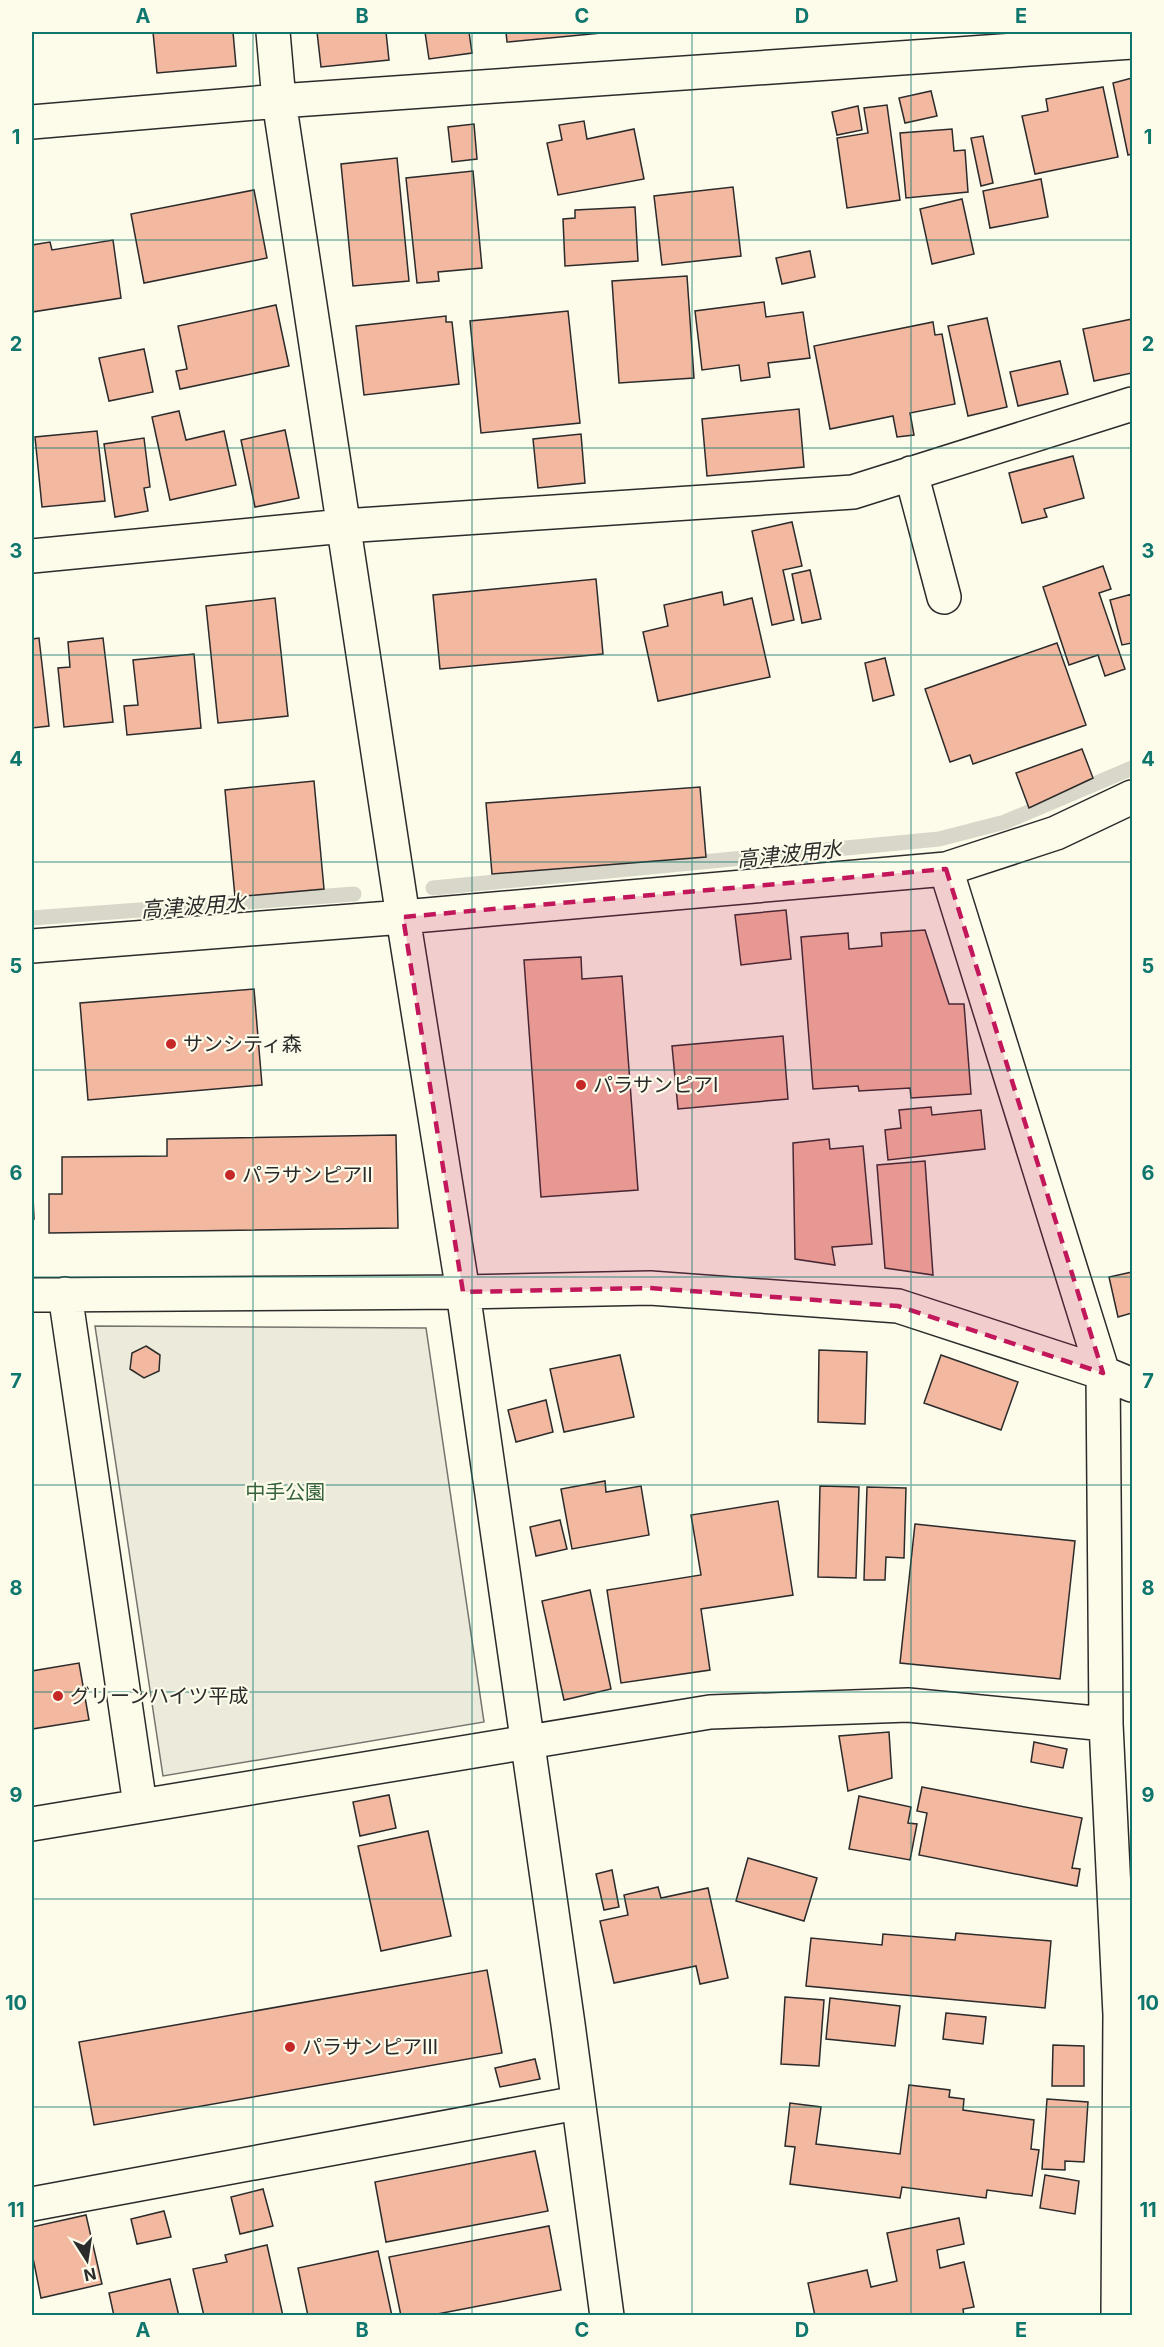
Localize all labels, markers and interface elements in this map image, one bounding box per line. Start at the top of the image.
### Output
text: A [136,4,151,28]
text: B [355,4,369,28]
text: C [575,4,589,28]
text: D [795,4,809,28]
text: E [1015,4,1027,28]
text: 1 [12,125,20,149]
text: 1 [1144,125,1152,149]
text: 2 [10,332,22,356]
text: 2 [1142,332,1154,356]
text: 3 [10,539,22,563]
text: 3 [1142,539,1154,563]
text: 4 [9,747,23,771]
text: 4 [1141,747,1155,771]
water label: 高津波用水 [735,836,845,872]
water label: 高津波用水 [140,890,248,922]
text: 5 [10,954,22,978]
text: 5 [1142,954,1154,978]
place label: サンシティ森 [183,1032,302,1056]
marker: サンシティ森 [164,1037,178,1051]
place label: パラサンピアⅠ [593,1073,718,1097]
marker: パラサンピアⅠ [574,1078,588,1092]
text: 6 [10,1161,23,1185]
text: 6 [1142,1161,1155,1185]
place label: パラサンピアⅡ [242,1163,373,1187]
marker: パラサンピアⅡ [223,1168,237,1182]
text: 7 [10,1369,22,1393]
text: 7 [1142,1369,1154,1393]
park label: 中手公園 [245,1480,325,1504]
text: 8 [9,1576,23,1600]
text: 8 [1141,1576,1155,1600]
place label: グリーンハイツ平成 [70,1684,249,1708]
marker: グリーンハイツ平成 [51,1689,65,1703]
text: 9 [10,1783,23,1807]
text: 9 [1142,1783,1155,1807]
text: 10 [5,1991,27,2015]
text: 10 [1137,1991,1159,2015]
place label: パラサンピアⅢ [302,2035,438,2059]
marker: パラサンピアⅢ [283,2040,297,2054]
text: 11 [7,2198,25,2222]
text: 11 [1139,2198,1157,2222]
north arrow [57,2230,117,2290]
text: N [82,2264,98,2286]
text: A [136,2318,151,2342]
text: B [355,2318,369,2342]
text: C [575,2318,589,2342]
text: D [795,2318,809,2342]
text: E [1015,2318,1027,2342]

